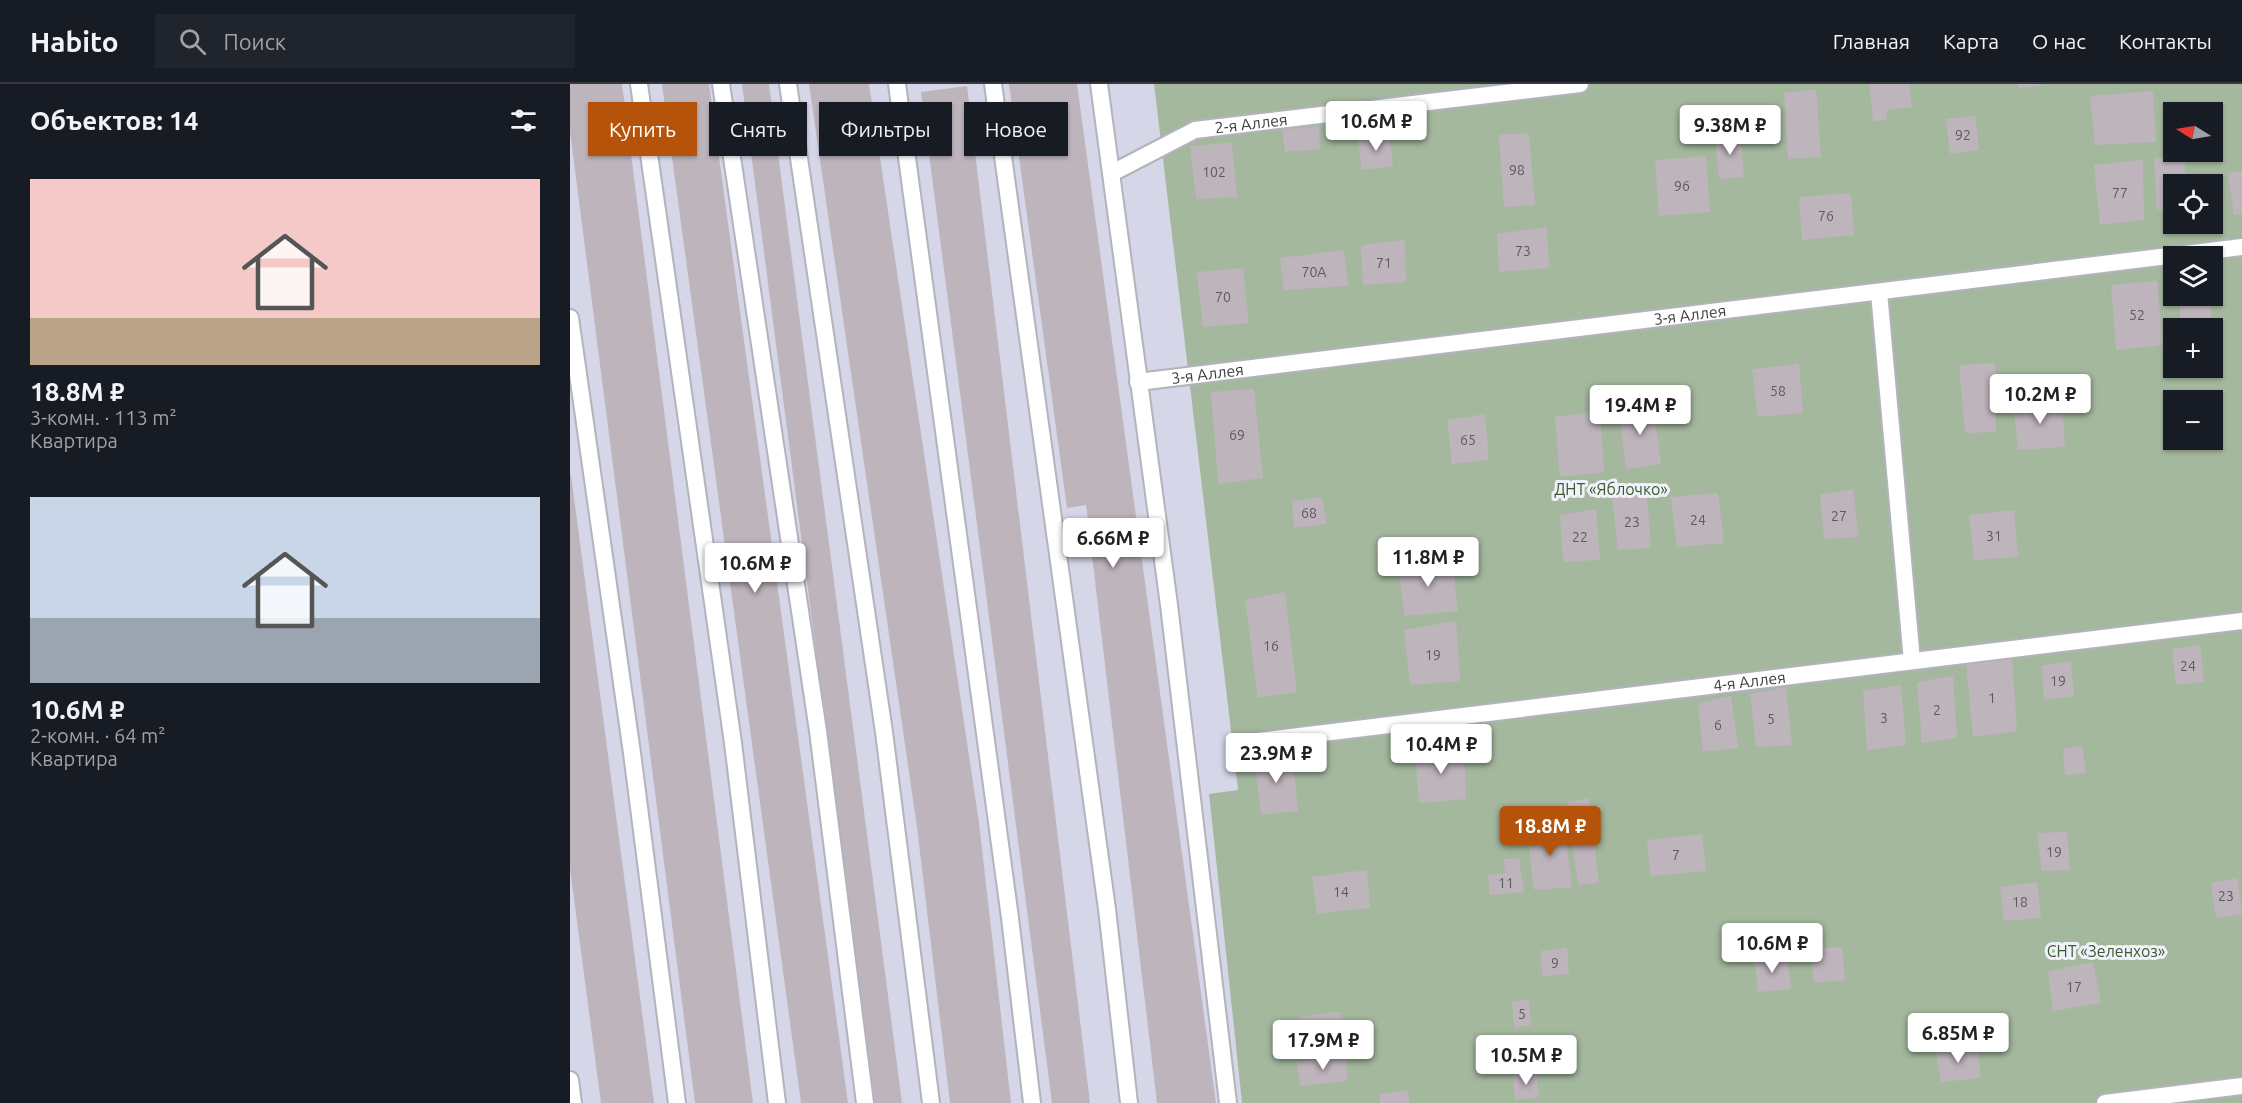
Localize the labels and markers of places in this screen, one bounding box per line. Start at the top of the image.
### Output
pin: 10.6M ₽ [1321,101,1431,152]
pin: 9.38M ₽ [1675,105,1785,156]
pin: 10.2M ₽ [1985,374,2095,425]
pin: 19.4M ₽ [1585,385,1695,436]
pin: 6.66M ₽ [1058,518,1168,569]
pin: 11.8M ₽ [1373,537,1483,588]
pin: 10.6M ₽ [700,543,810,594]
pin: 10.4M ₽ [1386,724,1496,775]
pin: 23.9M ₽ [1221,733,1331,784]
pin: 18.8M ₽ [1495,806,1605,857]
pin: 10.6M ₽ [1717,923,1827,974]
pin: 6.85M ₽ [1903,1013,2013,1064]
pin: 17.9M ₽ [1268,1020,1378,1071]
pin: 10.5M ₽ [1471,1035,1581,1086]

